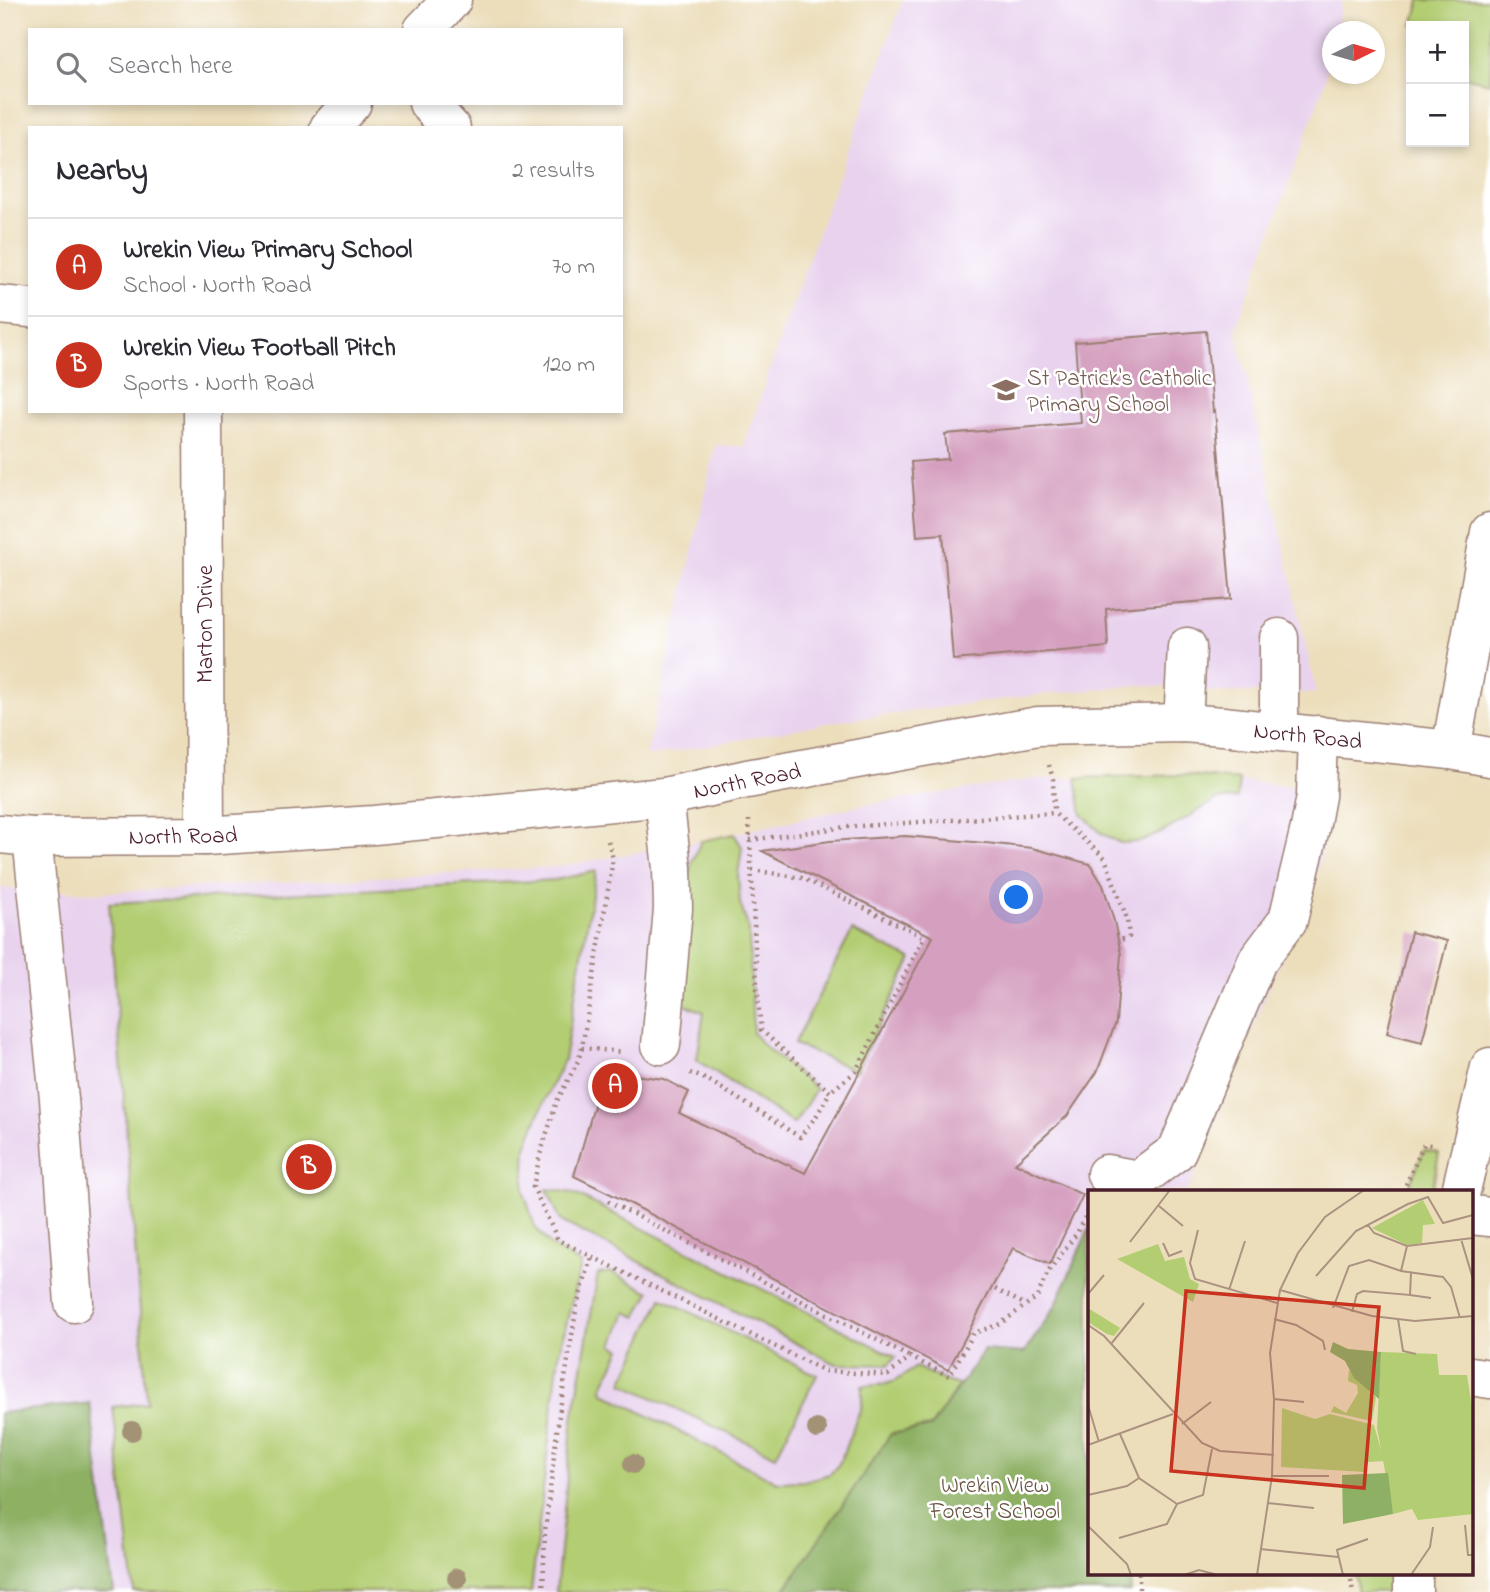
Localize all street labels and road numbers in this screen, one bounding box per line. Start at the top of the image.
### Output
street label: Marton Drive [190,564,223,683]
street label: North Road [1252,715,1364,760]
street label: North Road [691,756,804,809]
street label: North Road [128,820,238,855]

